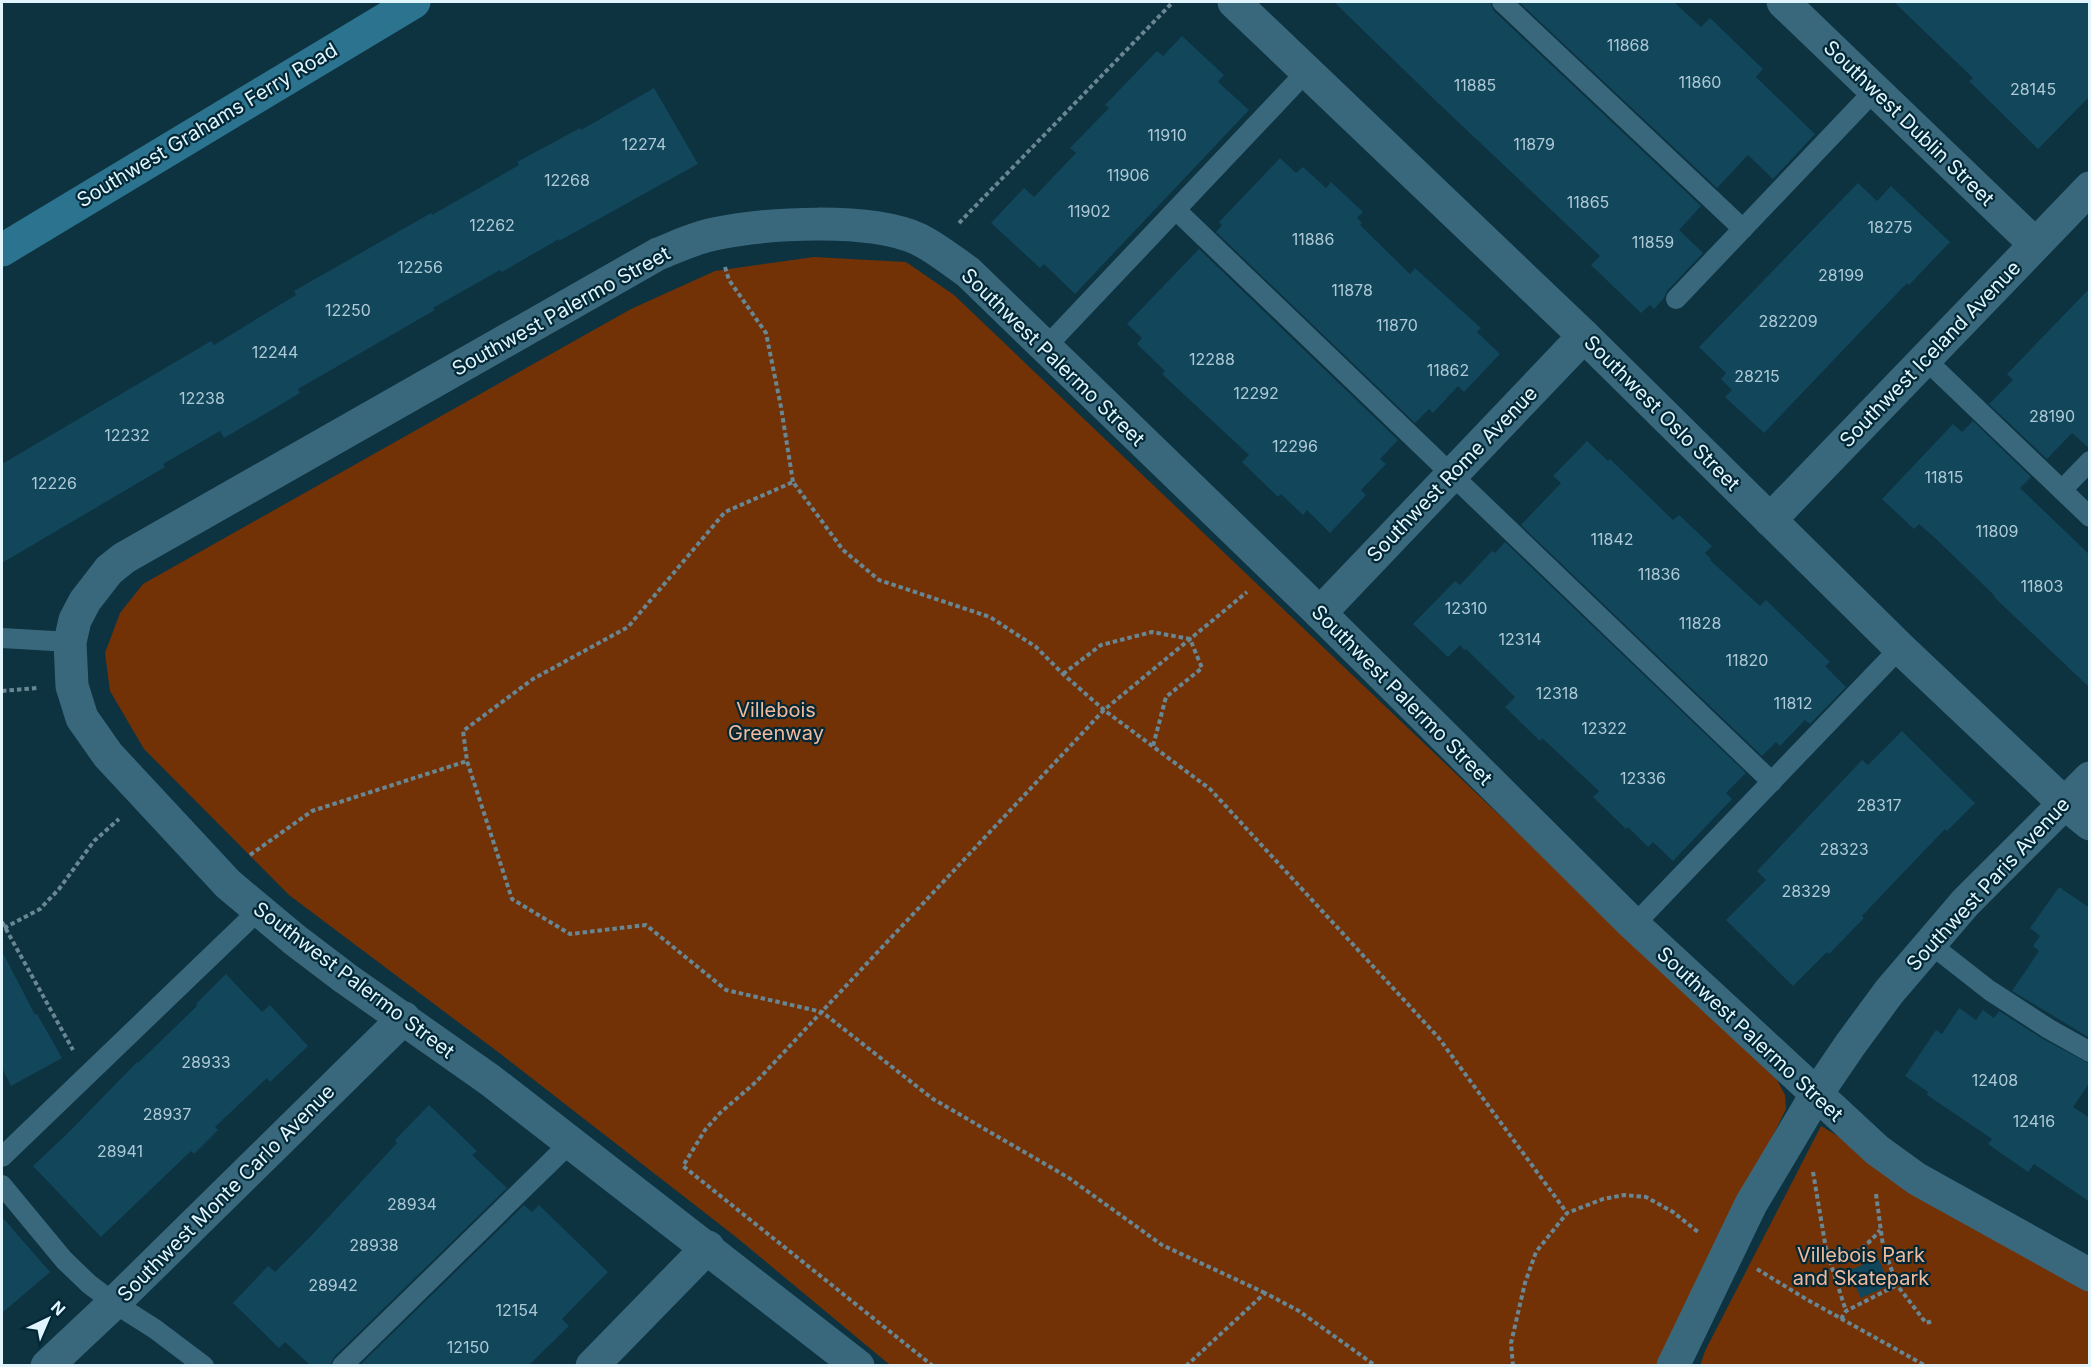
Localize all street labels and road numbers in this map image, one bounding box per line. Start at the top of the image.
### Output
street label: Southwest Dublin Street [1819,35,1999,211]
street label: Southwest Grahams Ferry Road [73,38,341,212]
street label: Southwest Palermo Street [448,241,674,381]
street label: Southwest Iceland Avenue [1835,256,2025,452]
street label: Southwest Palermo Street [956,263,1150,451]
street label: Southwest Oslo Street [1579,330,1745,496]
street label: Southwest Rome Avenue [1362,381,1542,567]
street label: Southwest Palermo Street [1307,600,1498,791]
street label: Southwest Paris Avenue [1901,792,2075,976]
street label: Southwest Palermo Street [249,897,460,1064]
street label: Southwest Palermo Street [1652,942,1848,1127]
street label: Southwest Monte Carlo Avenue [112,1079,340,1307]

